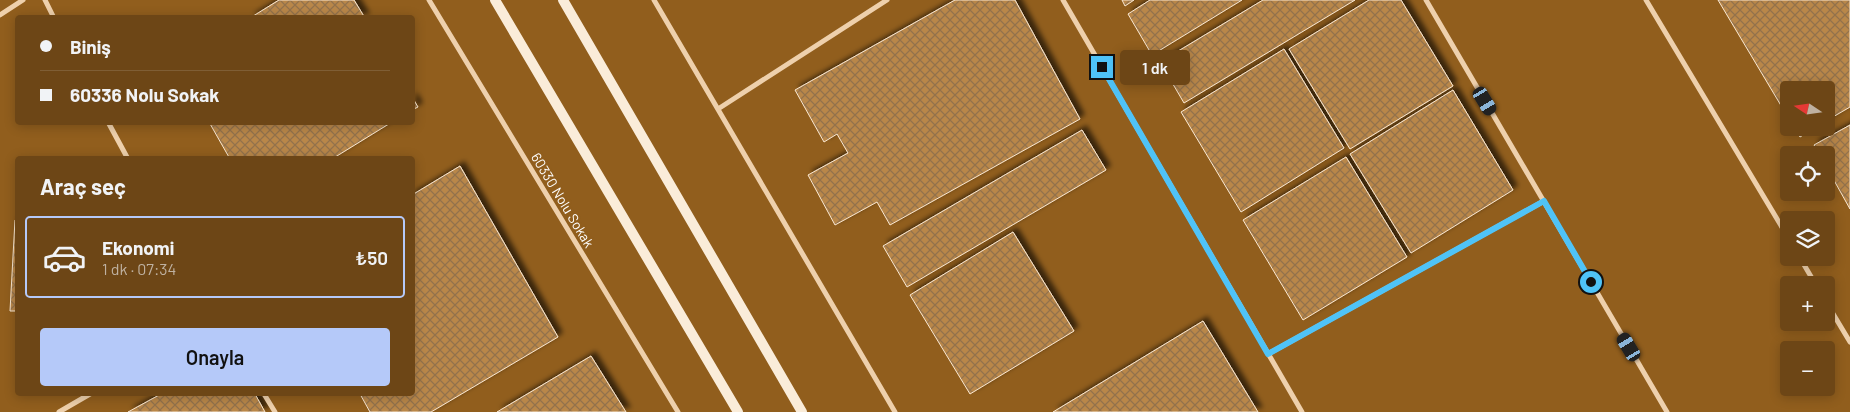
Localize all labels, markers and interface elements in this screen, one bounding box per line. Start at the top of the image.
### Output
text: Biniş [70,35,111,58]
callout: 1 dk [1120,50,1190,84]
route end [1091,56,1113,78]
text: 1 dk [1142,58,1168,77]
north arrow [1780,81,1835,136]
map controls [1780,81,1835,396]
text: 60336 Nolu Sokak [70,83,219,106]
car [1470,84,1499,118]
button: locate [1780,146,1835,201]
street label: 60330 Nolu Sokak [528,149,598,251]
text: Araç seç [40,173,126,199]
button: layers [1780,211,1835,266]
icon: car [42,235,87,280]
text: Ekonomi [102,236,174,259]
text: ₺50 [355,246,388,269]
text: 1 dk · 07:34 [102,259,176,278]
route start [1580,271,1602,293]
button: + [1780,276,1835,331]
button: Onayla [40,328,390,386]
car [1614,330,1643,364]
button: − [1780,341,1835,396]

